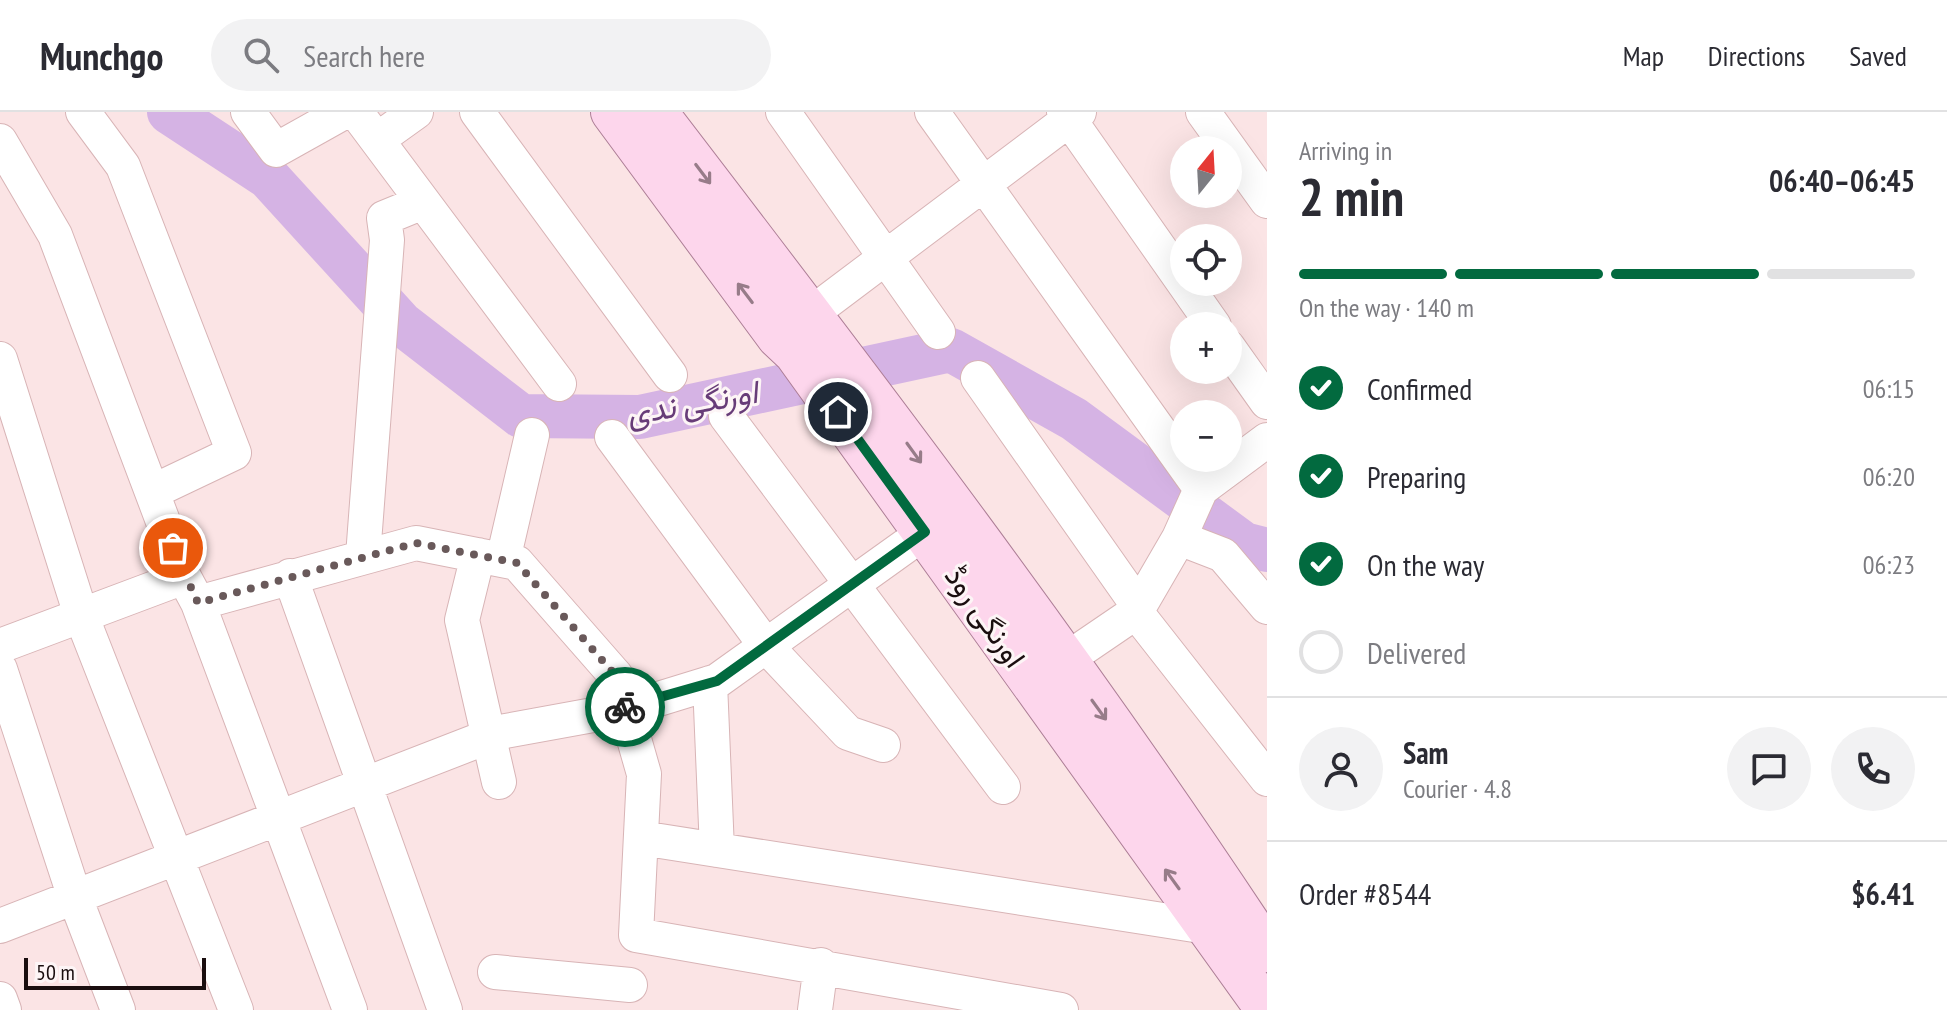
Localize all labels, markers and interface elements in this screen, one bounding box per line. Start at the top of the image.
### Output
search box [211,19,771,91]
text: Munchgo [40,31,163,80]
icon: search [239,33,283,77]
text: Search here [303,36,425,75]
text: Map [1623,37,1664,74]
text: Directions [1708,37,1805,74]
text: Saved [1849,37,1907,74]
text: Arriving in [1299,134,1392,167]
north arrow [1170,136,1242,208]
map controls [1170,136,1242,472]
text: 06:40–06:45 [1769,161,1915,200]
one-way arrow [695,163,712,184]
text: 2 min [1299,163,1404,230]
button: locate [1170,224,1242,296]
one-way arrow [736,283,753,304]
text: On the way · 140 m [1299,291,1474,324]
button: + [1170,312,1242,384]
icon: check [1299,366,1343,410]
water label: اورنگی ندی [623,369,764,434]
text: Confirmed [1367,369,1472,408]
text: 06:15 [1863,372,1915,405]
pin [804,378,872,446]
icon: home [816,390,860,434]
button: − [1170,400,1242,472]
one-way arrow [906,442,922,464]
icon: check [1299,454,1343,498]
text: Preparing [1367,457,1466,496]
text: 06:20 [1863,460,1915,493]
pin [139,514,207,582]
icon: bag [151,526,195,570]
icon: check [1299,542,1343,586]
text: On the way [1367,545,1484,584]
text: 06:23 [1863,548,1915,581]
street label: اورنگی روڈ [937,558,1035,675]
text: Delivered [1367,633,1466,672]
courier [585,667,665,747]
icon: bike [603,685,647,729]
one-way arrow [1090,698,1107,720]
button: person [1299,727,1383,811]
button: chat [1727,727,1811,811]
button: phone [1831,727,1915,811]
text: Sam [1403,733,1448,772]
text: Courier · 4.8 [1403,772,1512,805]
one-way arrow [1164,868,1180,890]
text: Order #8544 [1299,874,1431,913]
text: $6.41 [1851,874,1915,913]
scale bar [24,954,206,990]
text: 50 m [36,958,75,986]

